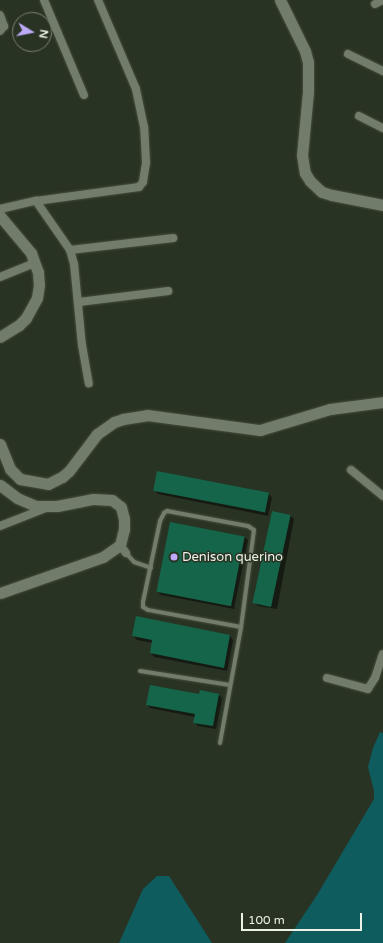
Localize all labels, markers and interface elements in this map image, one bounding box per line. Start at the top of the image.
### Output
north arrow [12,12,52,52]
text: N [36,29,50,39]
place label: Denison querino [182,549,283,565]
marker: Denison querino [169,552,179,562]
scale bar [243,905,364,931]
text: 100 m [248,913,285,927]

